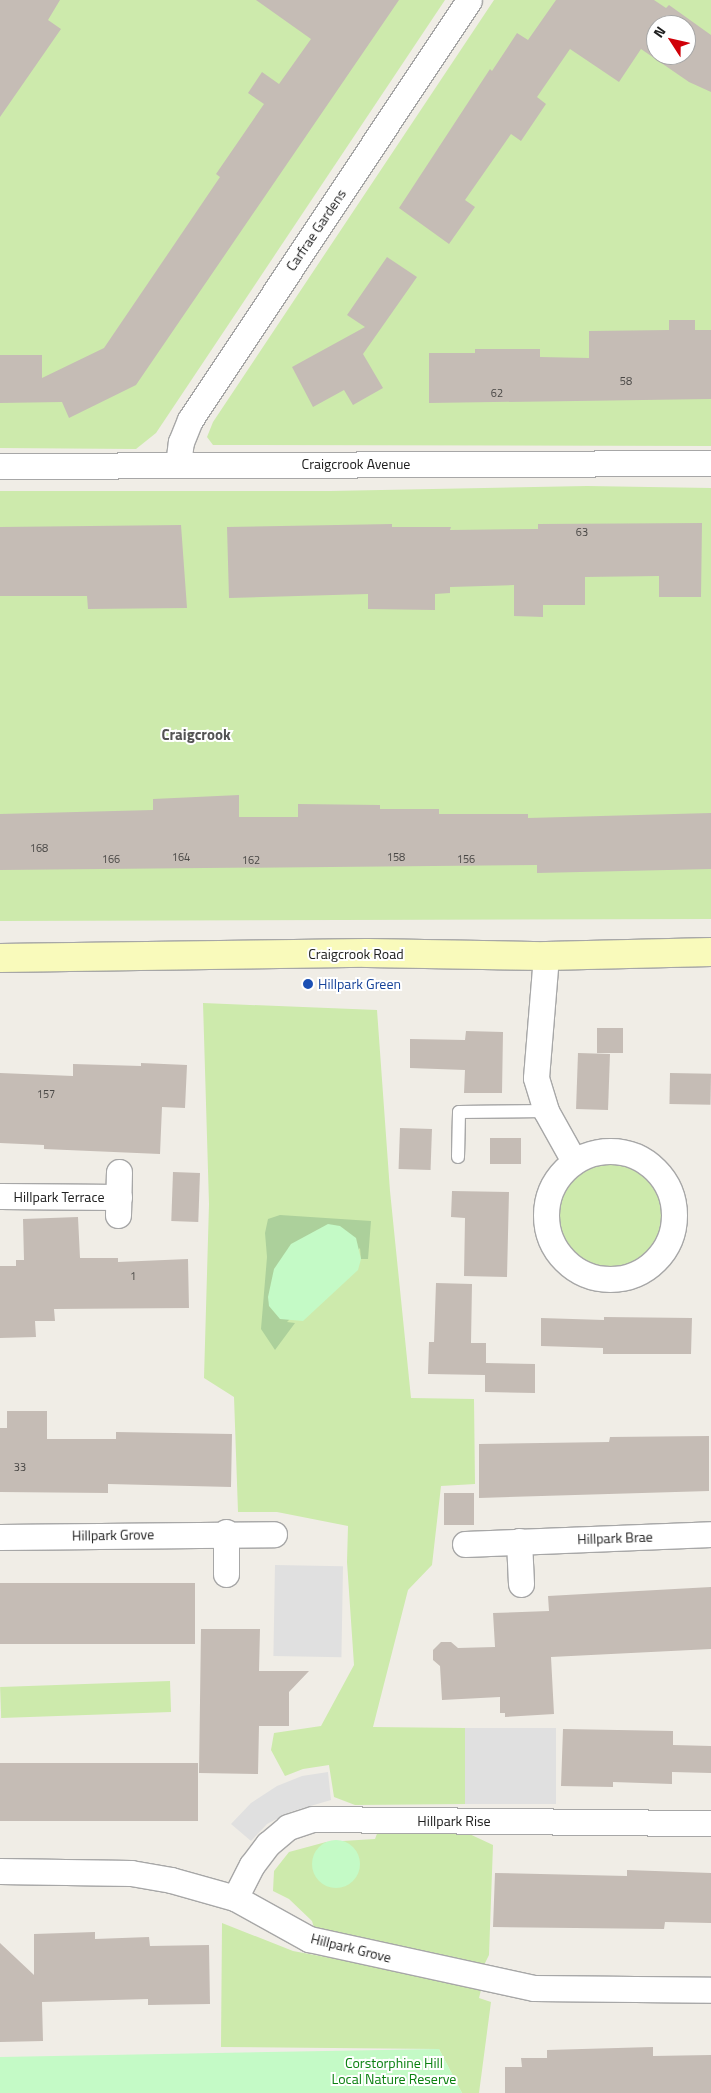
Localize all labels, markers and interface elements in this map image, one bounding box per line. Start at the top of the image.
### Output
north arrow [646,15,696,65]
text: N [648,22,671,42]
street label: Carfrae Gardens [282,186,350,274]
house number: 58 [620,374,632,388]
house number: 62 [491,386,503,400]
street label: Craigcrook Avenue [302,456,410,472]
house number: 63 [576,525,588,539]
district label: Craigcrook [161,726,231,744]
house number: 168 [30,841,48,855]
house number: 164 [172,850,190,864]
house number: 158 [387,850,405,864]
house number: 166 [102,852,120,866]
house number: 156 [457,852,475,866]
house number: 162 [242,853,260,867]
street label: Craigcrook Road [308,946,404,962]
place label: Hillpark Green [318,976,401,992]
marker: Hillpark Green [302,978,314,990]
house number: 157 [37,1087,55,1101]
street label: Hillpark Terrace [14,1189,104,1205]
house number: 1 [130,1269,136,1283]
house number: 33 [14,1460,26,1474]
street label: Hillpark Grove [72,1526,154,1544]
street label: Hillpark Brae [577,1528,653,1548]
street label: Hillpark Rise [417,1813,491,1829]
street label: Hillpark Grove [309,1930,393,1966]
park label: Corstorphine Hill Local Nature Reserve [332,2055,456,2088]

